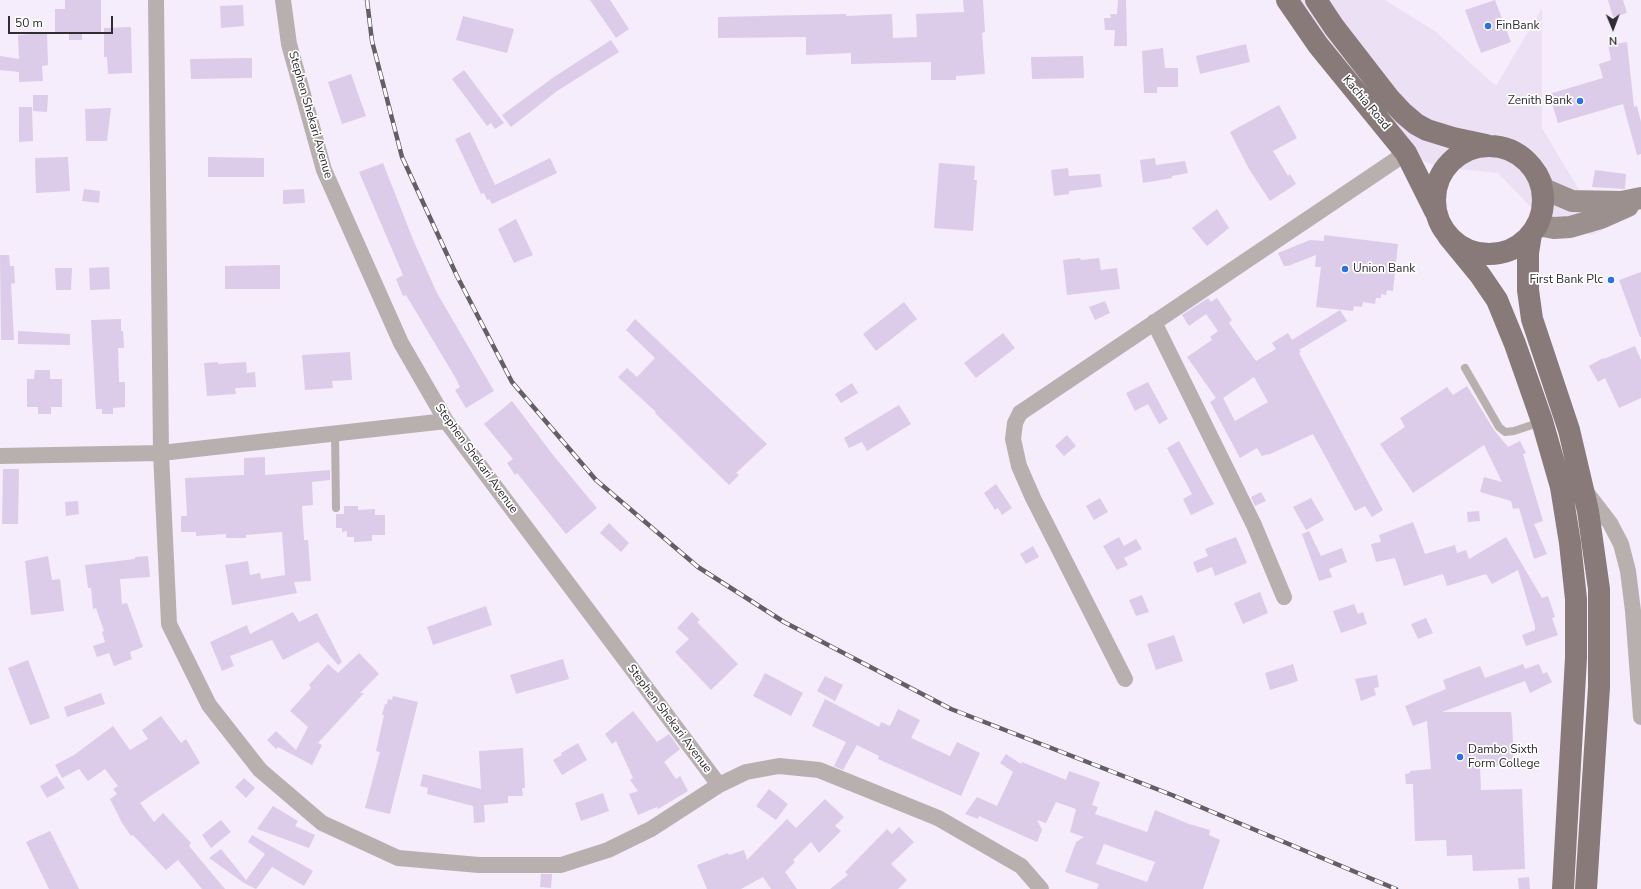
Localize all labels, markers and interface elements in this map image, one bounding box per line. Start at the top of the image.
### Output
scale bar [10,8,115,34]
north arrow [1593,8,1633,48]
text: 50 m [15,15,43,31]
place label: FinBank [1496,19,1539,33]
marker: FinBank [1483,21,1493,31]
text: N [1609,33,1617,48]
street label: Stephen Shekari Avenue [285,50,335,180]
street label: Kachia Road [1339,73,1393,133]
place label: Zenith Bank [1508,94,1572,108]
marker: Zenith Bank [1575,96,1585,106]
place label: Union Bank [1353,262,1415,276]
marker: Union Bank [1340,264,1350,274]
place label: First Bank Plc [1529,273,1603,287]
marker: First Bank Plc [1606,275,1616,285]
street label: Stephen Shekari Avenue [431,401,521,517]
street label: Stephen Shekari Avenue [624,662,714,776]
place label: Dambo Sixth Form College [1468,743,1540,771]
marker: Dambo Sixth Form College [1455,752,1465,762]

